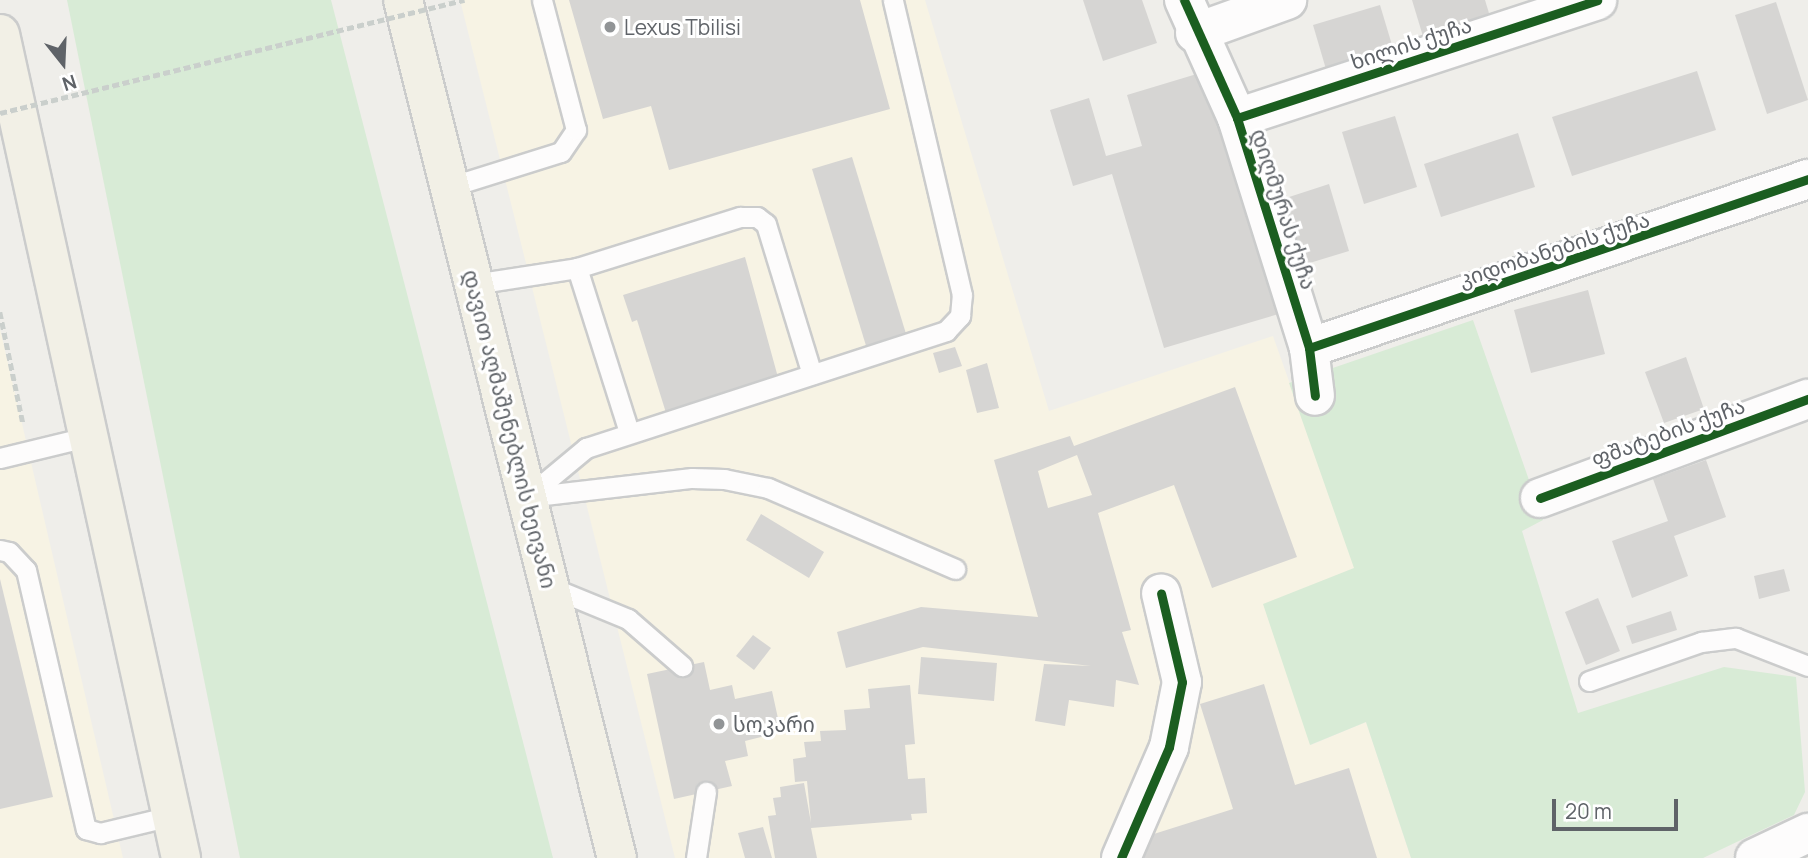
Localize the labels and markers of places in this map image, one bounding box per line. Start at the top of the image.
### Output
place label: Lexus Tbilisi [624,14,741,40]
marker: Lexus Tbilisi [602,19,618,35]
place label: სოკარი [733,711,815,737]
marker: სოკარი [711,716,727,732]

